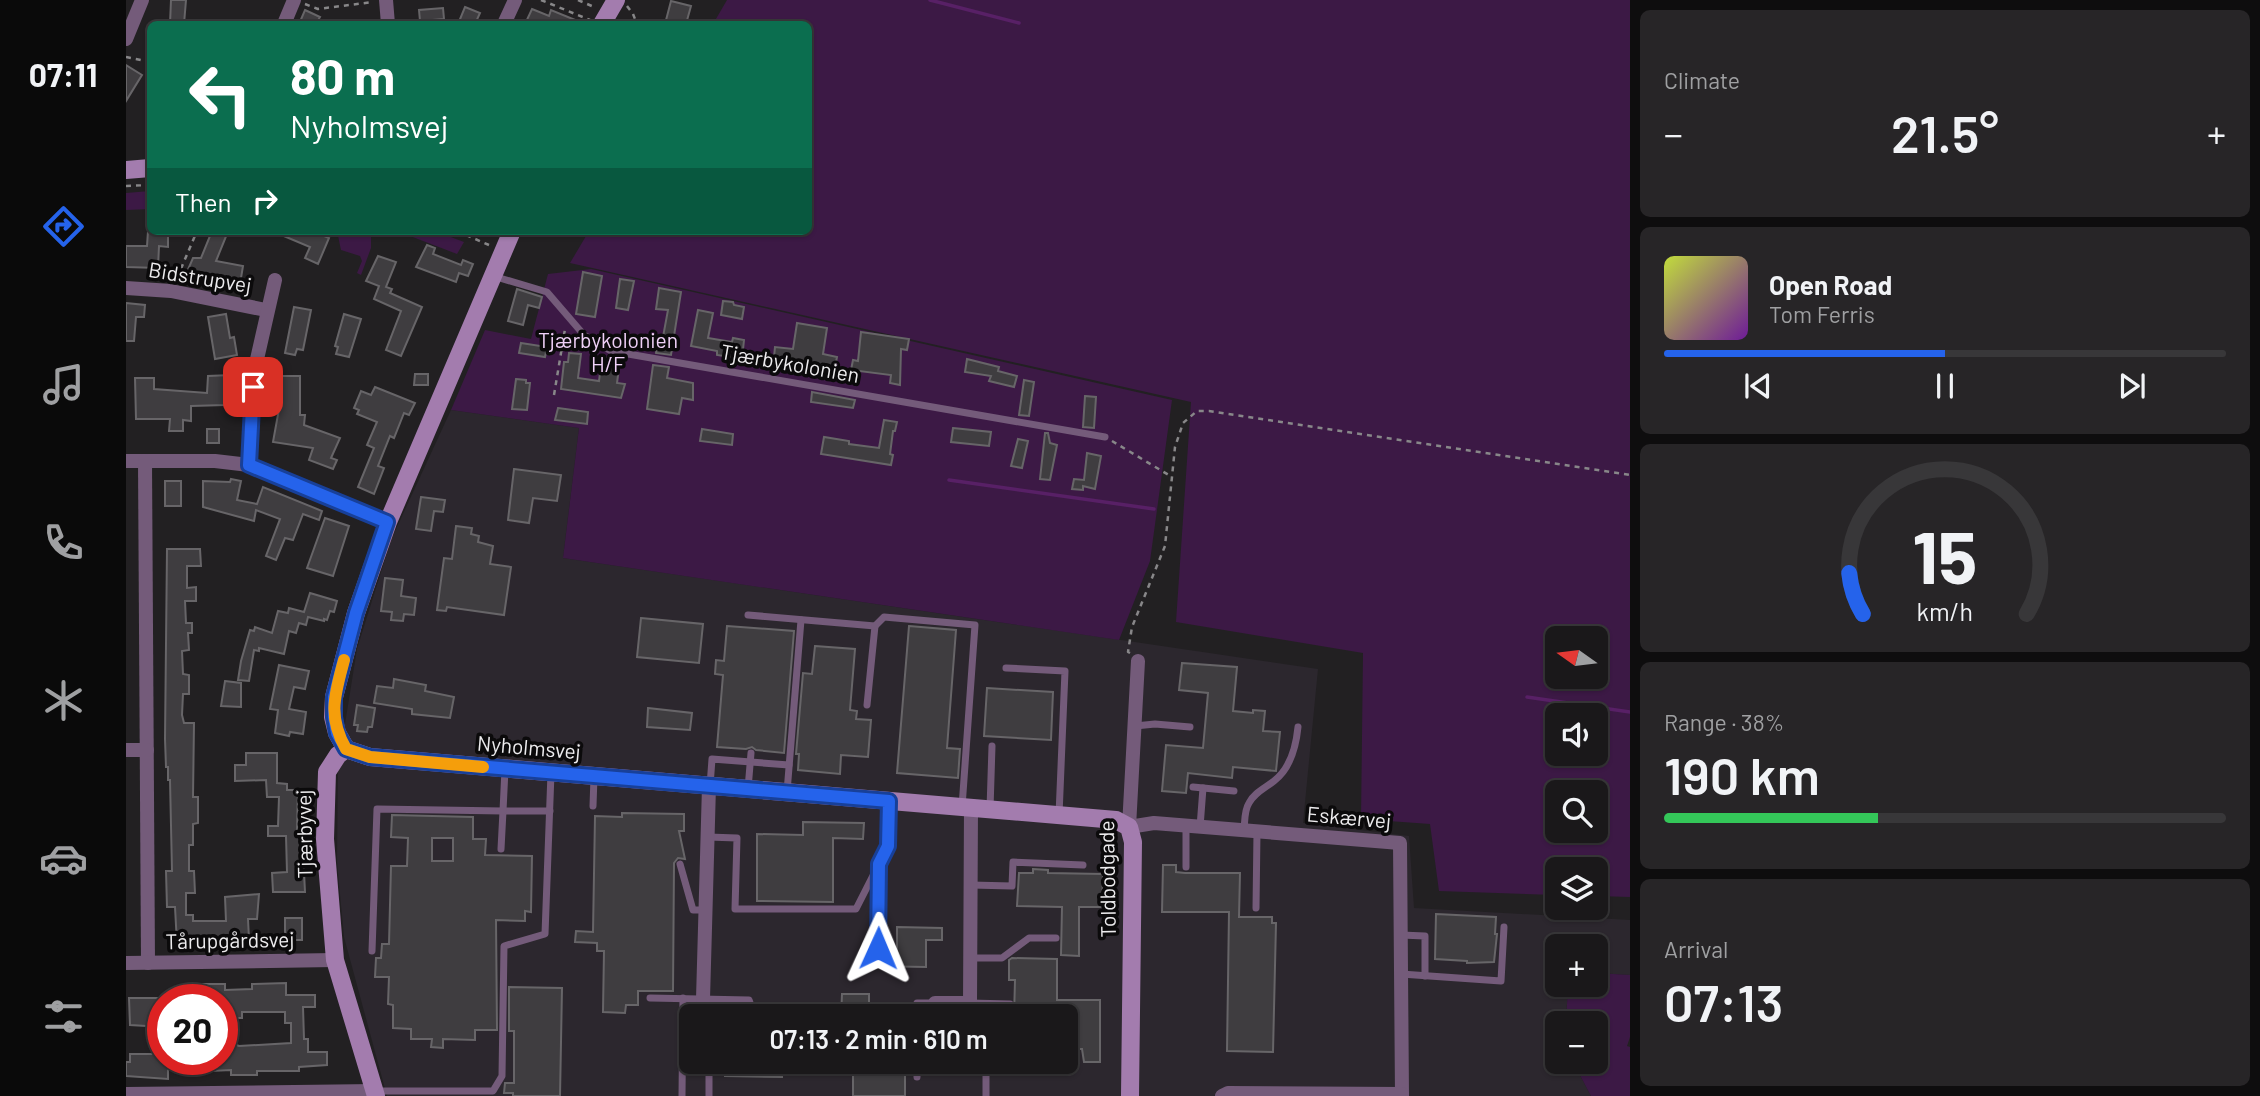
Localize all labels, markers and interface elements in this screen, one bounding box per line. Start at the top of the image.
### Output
text: 80 m [290,46,395,105]
icon: left [175,49,266,140]
text: 07:11 [29,55,97,93]
text: Climate [1664,66,1740,94]
text: 21.5° [1891,101,1999,163]
text: Nyholmsvej [290,106,449,144]
text: − [1664,110,1683,156]
text: + [2207,110,2226,156]
icon: right [246,182,284,220]
text: Then [175,186,232,217]
icon: directions [39,202,88,251]
street label: Bidstrupvej [147,256,254,297]
text: Open Road [1769,269,1892,300]
text: Tom Ferris [1769,300,1875,328]
park label: Tjærbykolonien H/F [538,327,678,376]
street label: Tjærbykolonien [719,338,861,387]
pin [223,357,283,417]
icon: music [39,360,88,409]
icon: previous [1739,367,1777,405]
icon: pause [1926,367,1964,405]
icon: next [2113,367,2151,405]
icon: arrive [234,368,272,406]
text: 15 [1912,511,1978,599]
icon: phone [39,518,88,567]
text: km/h [1917,596,1973,626]
north arrow [1545,626,1608,690]
map controls [1545,626,1608,1074]
icon: climate [39,676,88,725]
button: sound [1545,703,1608,766]
text: Range · 38% [1664,708,1784,736]
street label: Nyholmsvej [476,730,582,763]
text: 190 km [1664,743,1820,805]
button: search [1545,780,1608,843]
street label: Tjærbyvej [290,789,317,879]
street label: Eskærvej [1306,800,1392,833]
street label: Toldbodgade [1093,820,1120,938]
icon: car [39,834,88,883]
button: layers [1545,857,1608,920]
position arrow [841,911,915,985]
street label: Tårupgårdsvej [165,926,295,953]
button: + [1545,934,1608,997]
text: Arrival [1664,935,1728,963]
text: 07:13 [1664,970,1783,1032]
speed limit sign: 20 [147,984,238,1075]
icon: filters [39,992,88,1041]
button: − [1545,1011,1608,1074]
text: 07:13 · 2 min · 610 m [769,1023,988,1054]

